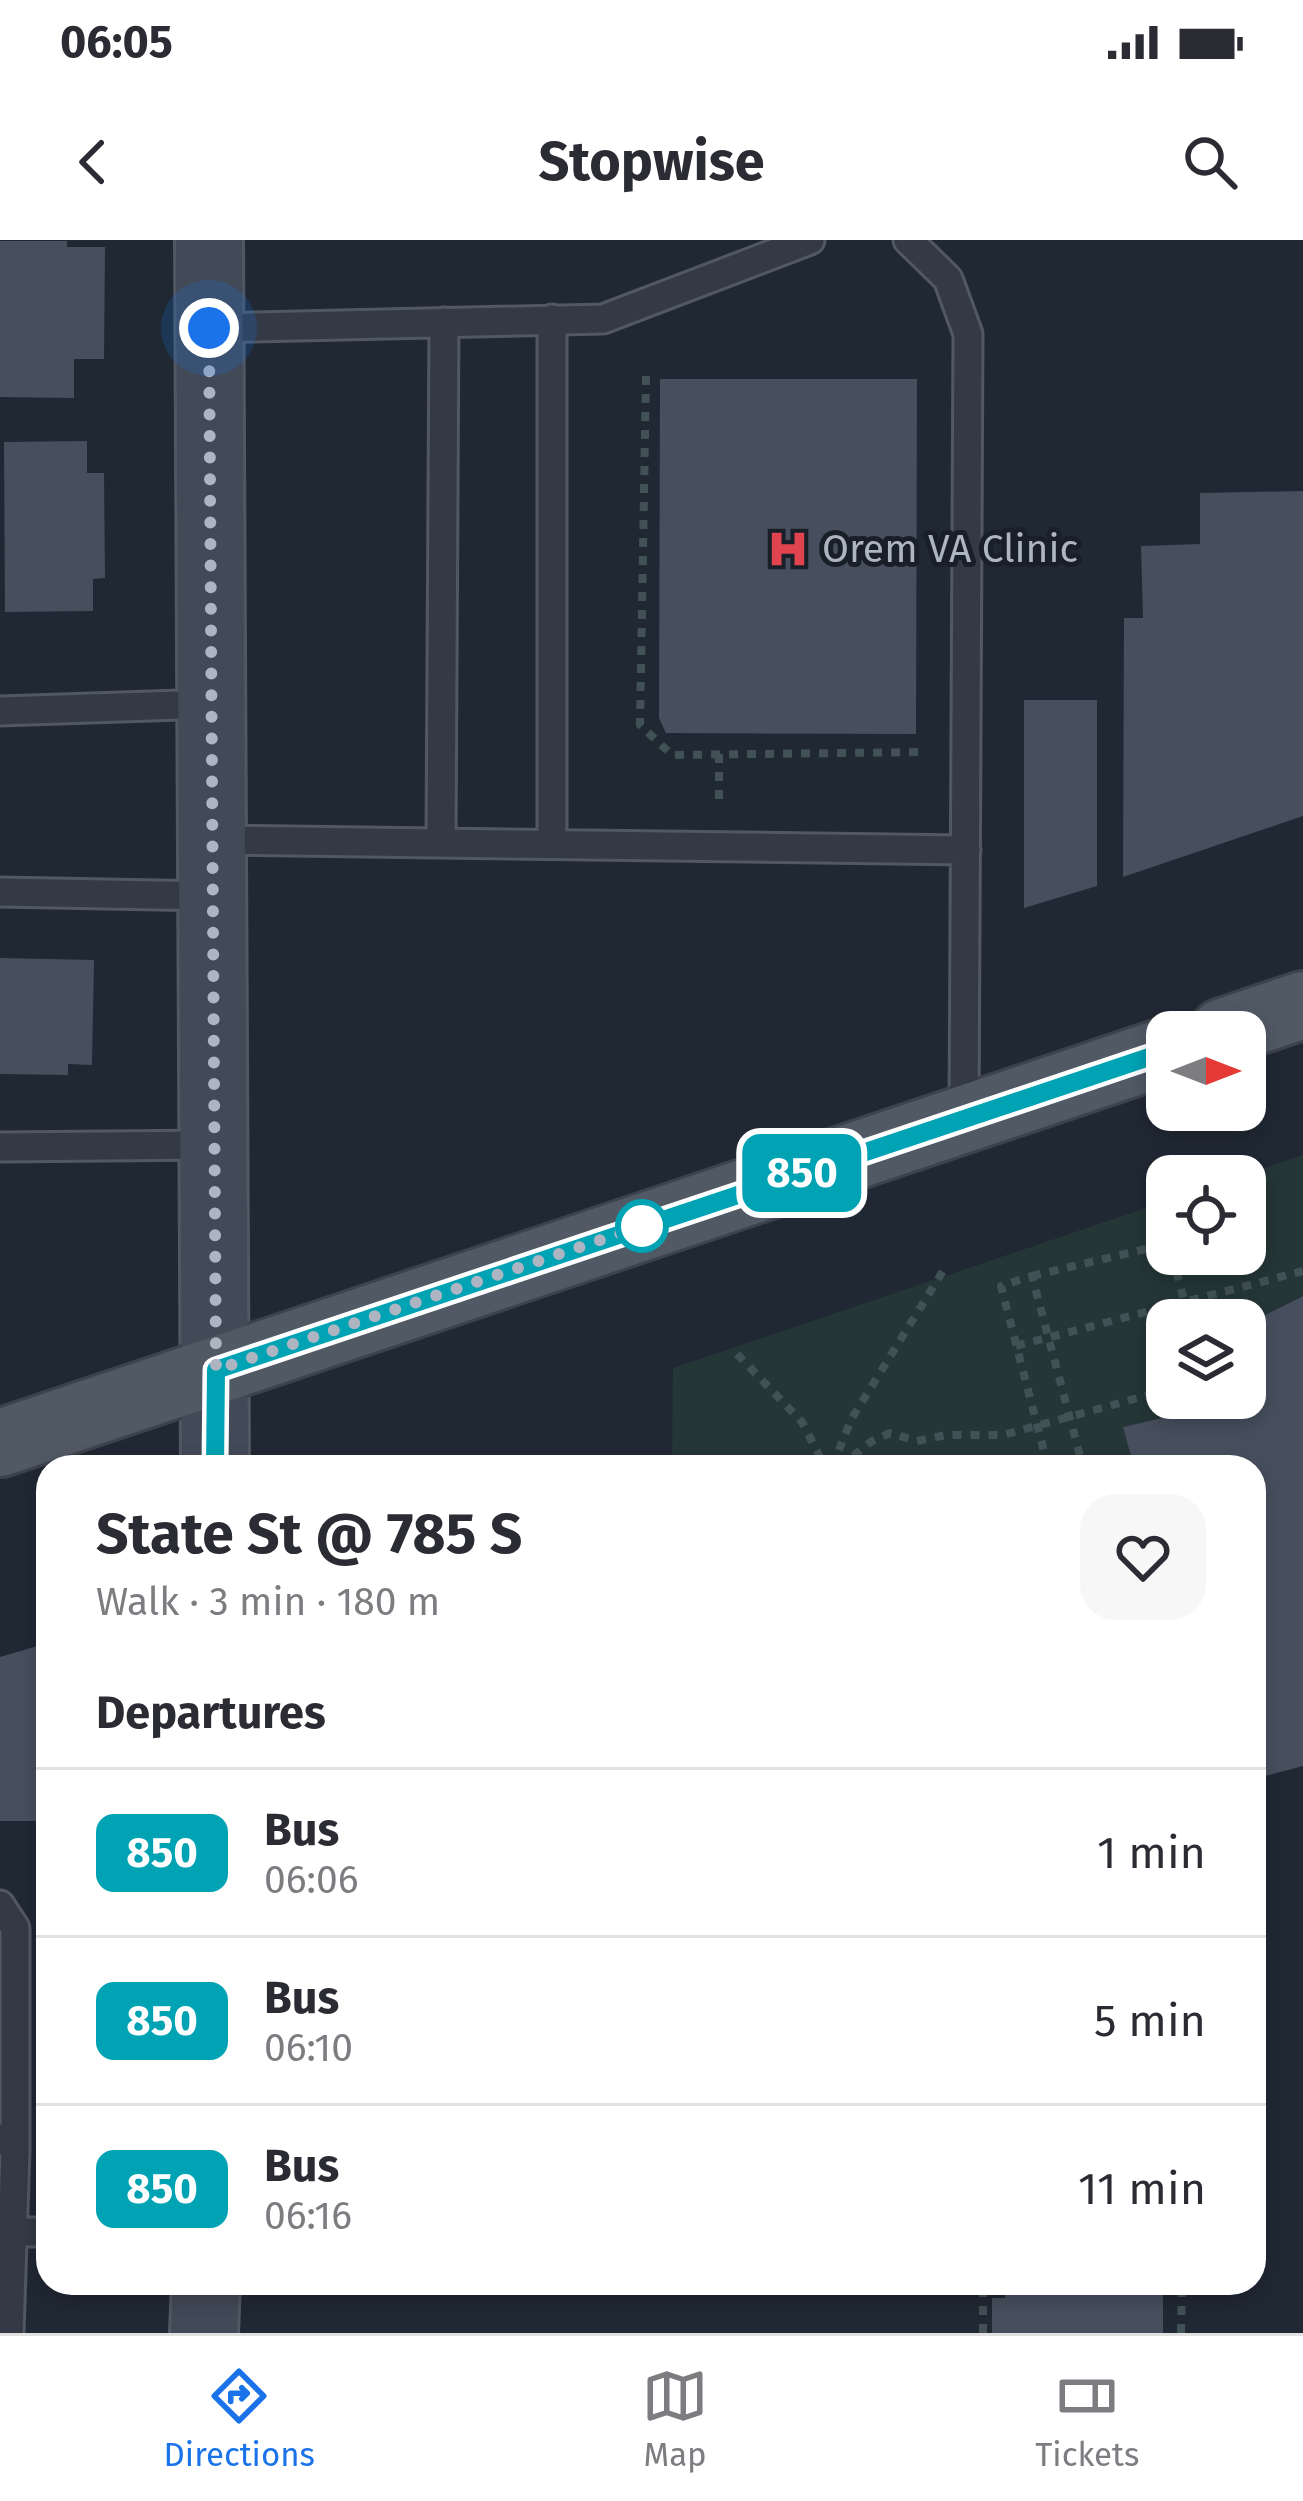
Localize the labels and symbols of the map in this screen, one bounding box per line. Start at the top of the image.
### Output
your location [179,298,239,358]
hospital icon: Orem VA Clinic [765,526,811,572]
place label: Orem VA Clinic [822,526,1078,572]
north arrow [1146,1011,1266,1131]
line badge: 850 [733,1134,871,1212]
unlabelled marker [617,1201,667,1251]

